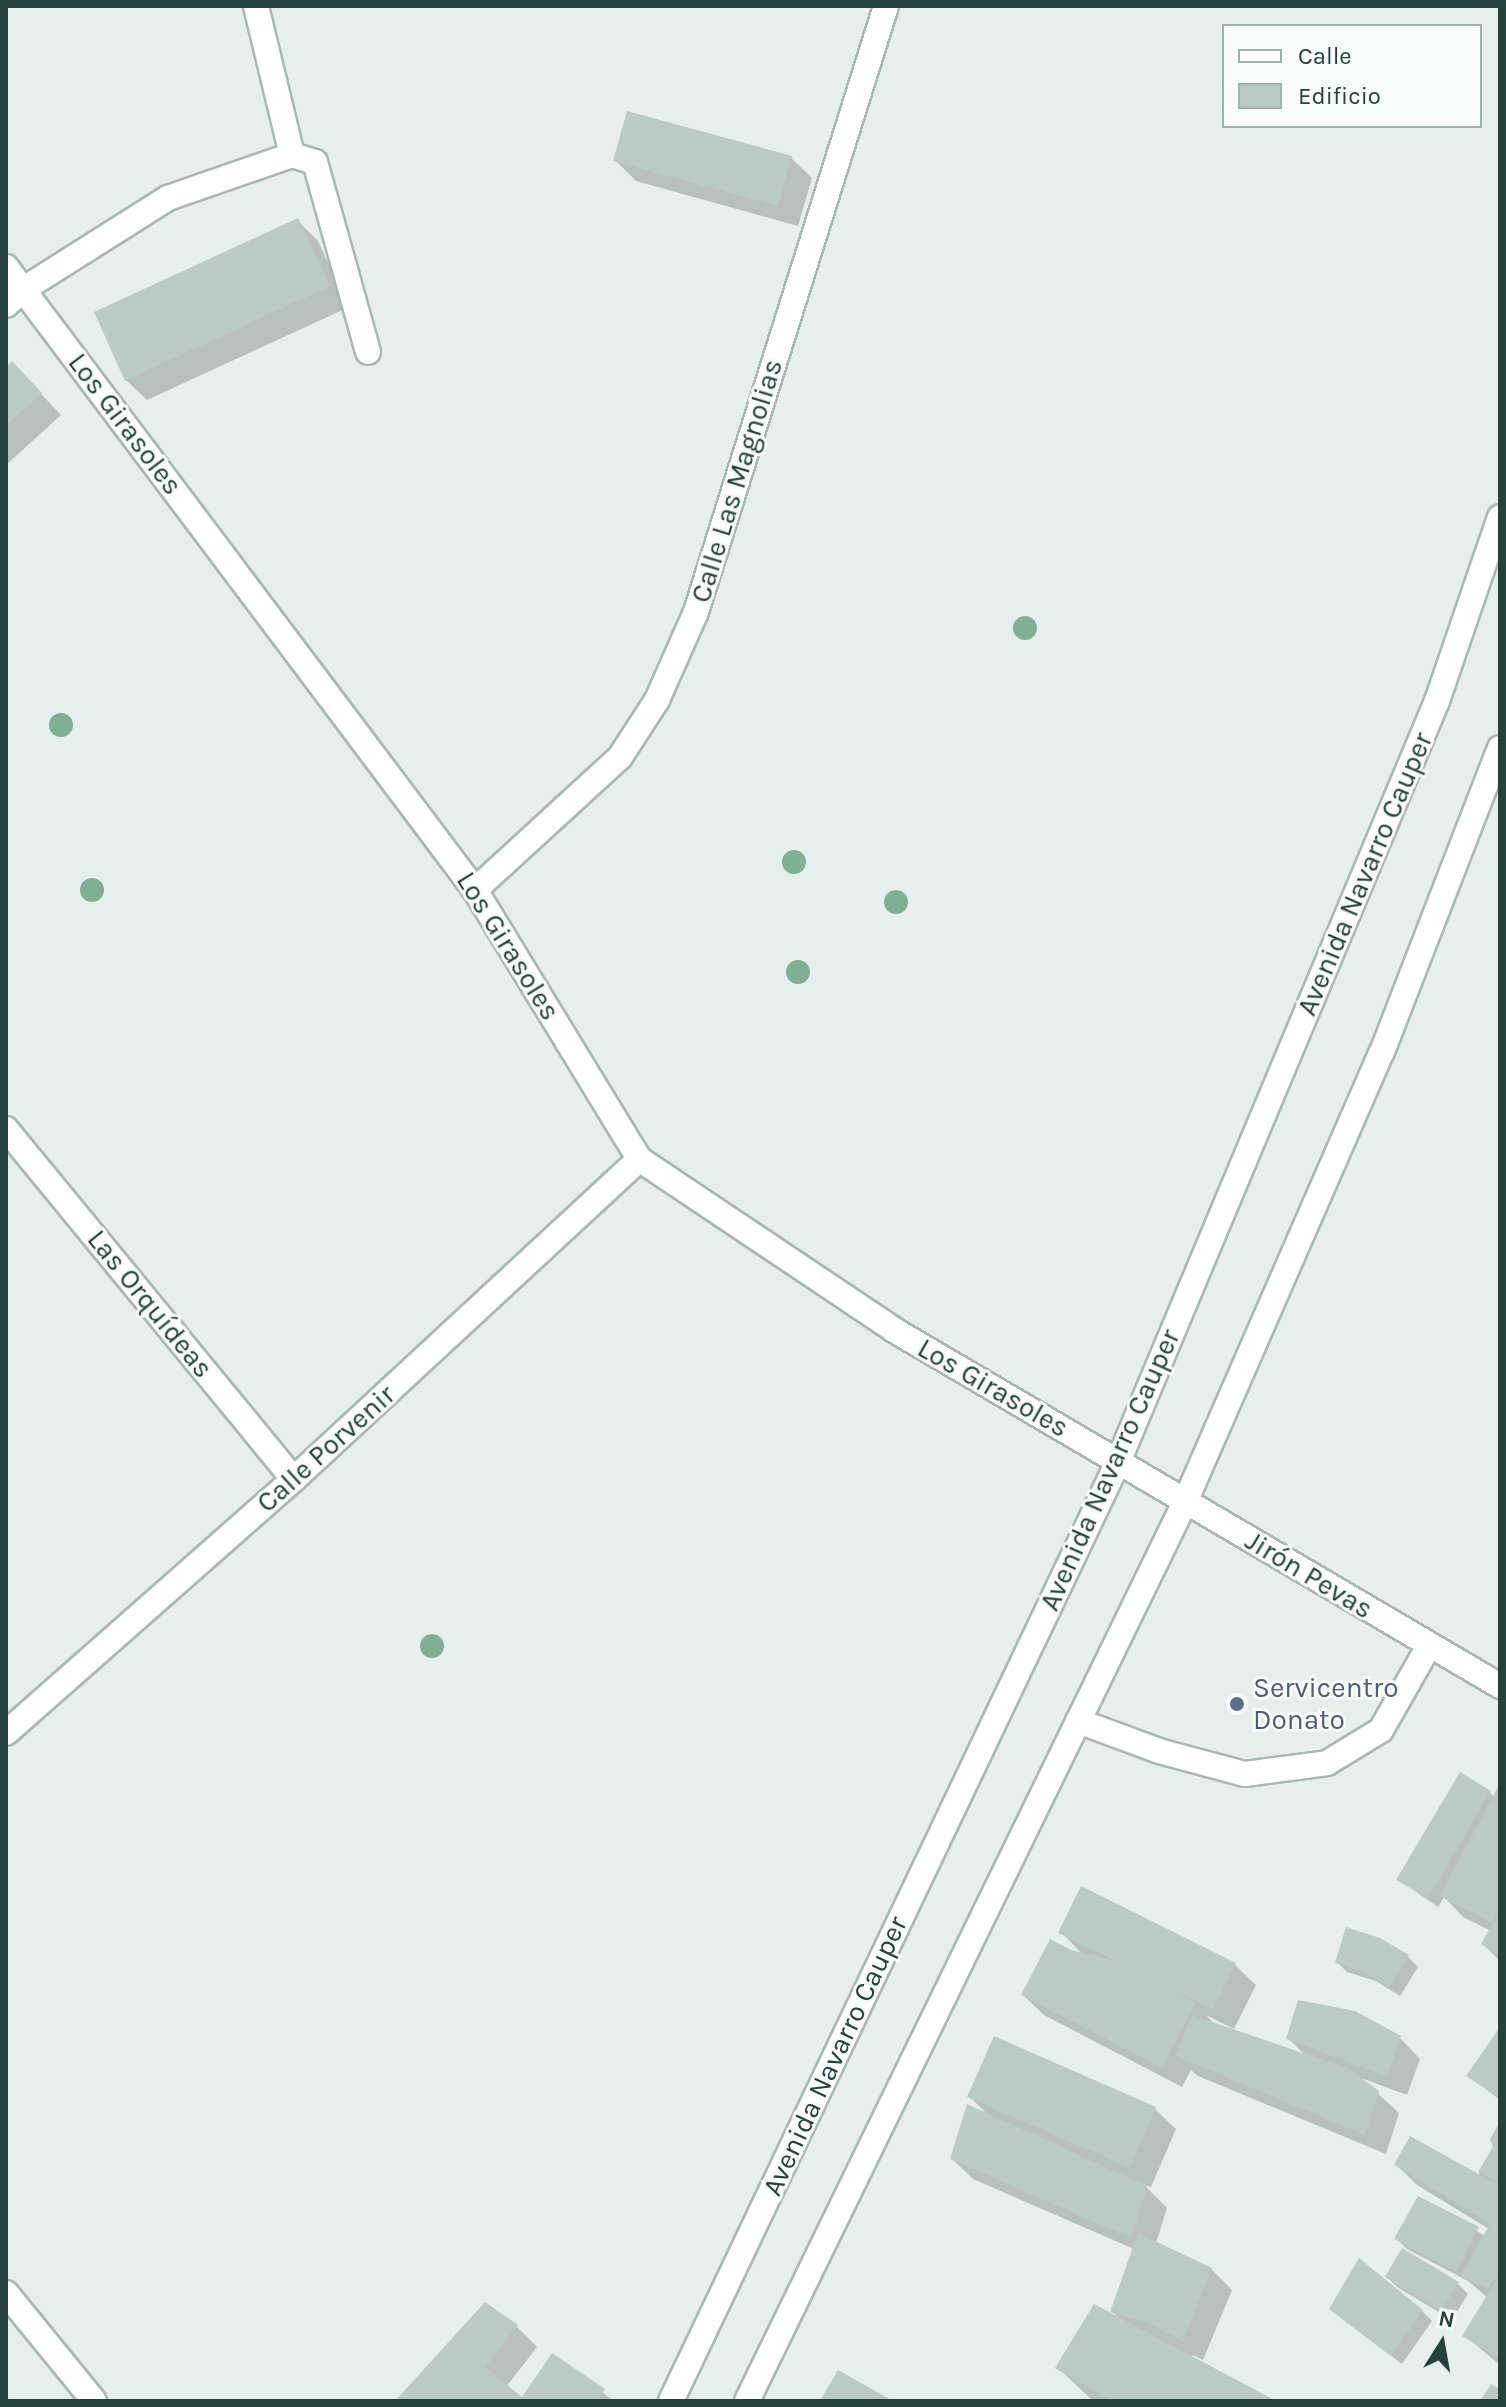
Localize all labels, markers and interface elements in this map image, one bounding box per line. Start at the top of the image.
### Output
legend [1222,24,1482,128]
text: Calle [1298,42,1352,70]
text: Edificio [1298,82,1381,110]
street label: Los Girasoles [61,347,189,501]
street label: Calle Las Magnolias [684,355,790,607]
street label: Avenida Navarro Cauper [1290,727,1440,1021]
street label: Los Girasoles [449,866,567,1026]
street label: Las Orquídeas [80,1223,220,1385]
street label: Avenida Navarro Cauper [1033,1324,1187,1616]
street label: Los Girasoles [912,1331,1074,1445]
street label: Calle Porvenir [250,1378,402,1520]
street label: Jirón Pevas [1239,1524,1379,1626]
place label: Servicentro Donato [1253,1671,1399,1737]
marker: Servicentro Donato [1228,1695,1246,1713]
street label: Avenida Navarro Cauper [755,1911,915,2201]
north arrow [1402,2303,1482,2383]
text: N [1436,2305,1457,2334]

